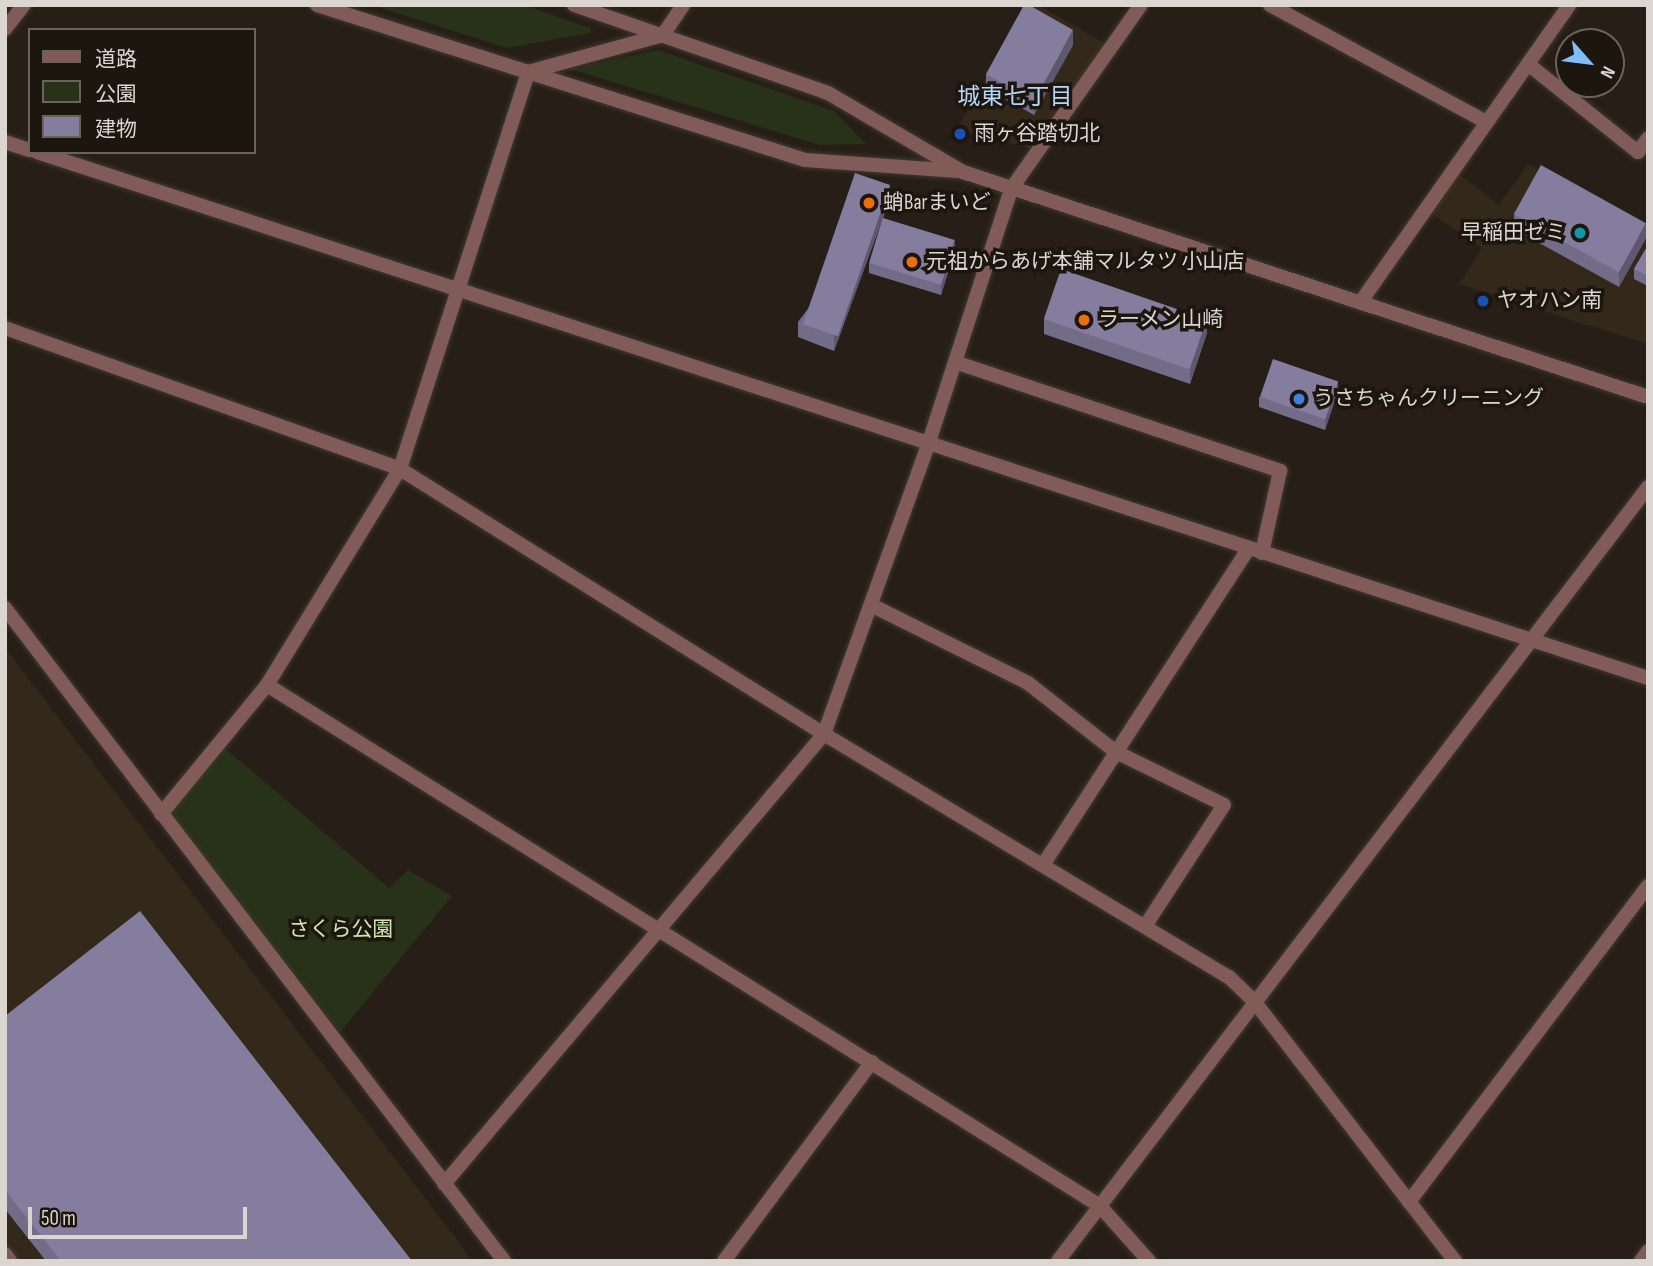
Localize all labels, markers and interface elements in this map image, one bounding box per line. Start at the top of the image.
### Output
legend [28,28,256,154]
north arrow [1555,28,1625,98]
text: 道路 [95,47,137,72]
text: N [1595,62,1620,82]
text: 公園 [95,82,137,107]
district label: 城東七丁目 [958,83,1072,111]
text: 建物 [95,117,137,142]
place label: 雨ヶ谷踏切北 [974,121,1100,147]
marker: 雨ヶ谷踏切北 [952,126,968,142]
place label: 蛸Barまいど [883,190,991,216]
marker: 蛸Barまいど [861,195,877,211]
place label: 早稲田ゼミ [1461,220,1566,246]
marker: 早稲田ゼミ [1572,225,1588,241]
place label: 元祖からあげ本舗マルタツ 小山店 [926,249,1244,275]
marker: 元祖からあげ本舗マルタツ 小山店 [904,254,920,270]
place label: ヤオハン南 [1497,288,1602,314]
marker: ヤオハン南 [1475,293,1491,309]
place label: ラーメン山崎 [1098,307,1224,333]
marker: ラーメン山崎 [1076,312,1092,328]
place label: うさちゃんクリーニング [1313,386,1544,412]
marker: うさちゃんクリーニング [1291,391,1307,407]
park label: さくら公園 [289,917,393,943]
scale bar [32,1192,250,1236]
text: 50 m [41,1206,76,1231]

